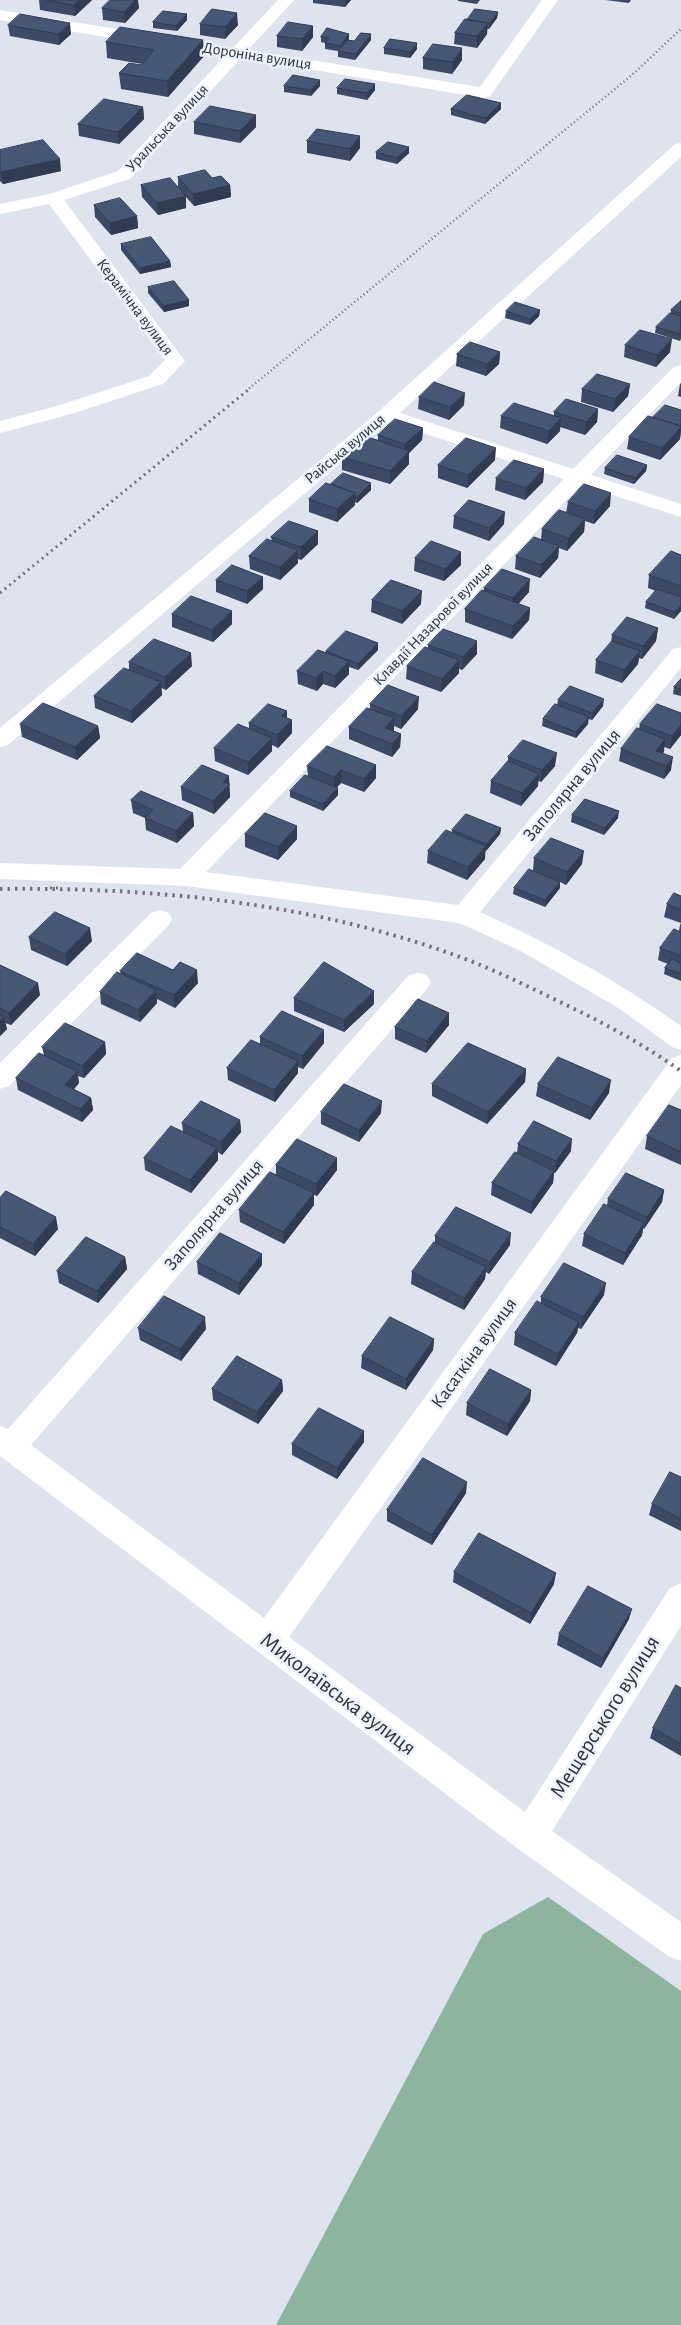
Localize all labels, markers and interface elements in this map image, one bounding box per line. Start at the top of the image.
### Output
street label: Дороніна вулиця [201,38,313,74]
street label: Уральська вулиця [121,80,213,176]
street label: Керамічна вулиця [92,255,178,359]
street label: Райська вулиця [301,410,389,488]
street label: Клавдії Назарової вулиця [369,558,497,690]
street label: Заполярна вулиця [518,724,626,846]
street label: Заполярна вулиця [159,1155,269,1275]
street label: Касаткіна вулиця [426,1293,522,1413]
street label: Миколаївська вулиця [255,1627,421,1761]
street label: Мещерського вулиця [544,1631,666,1803]

